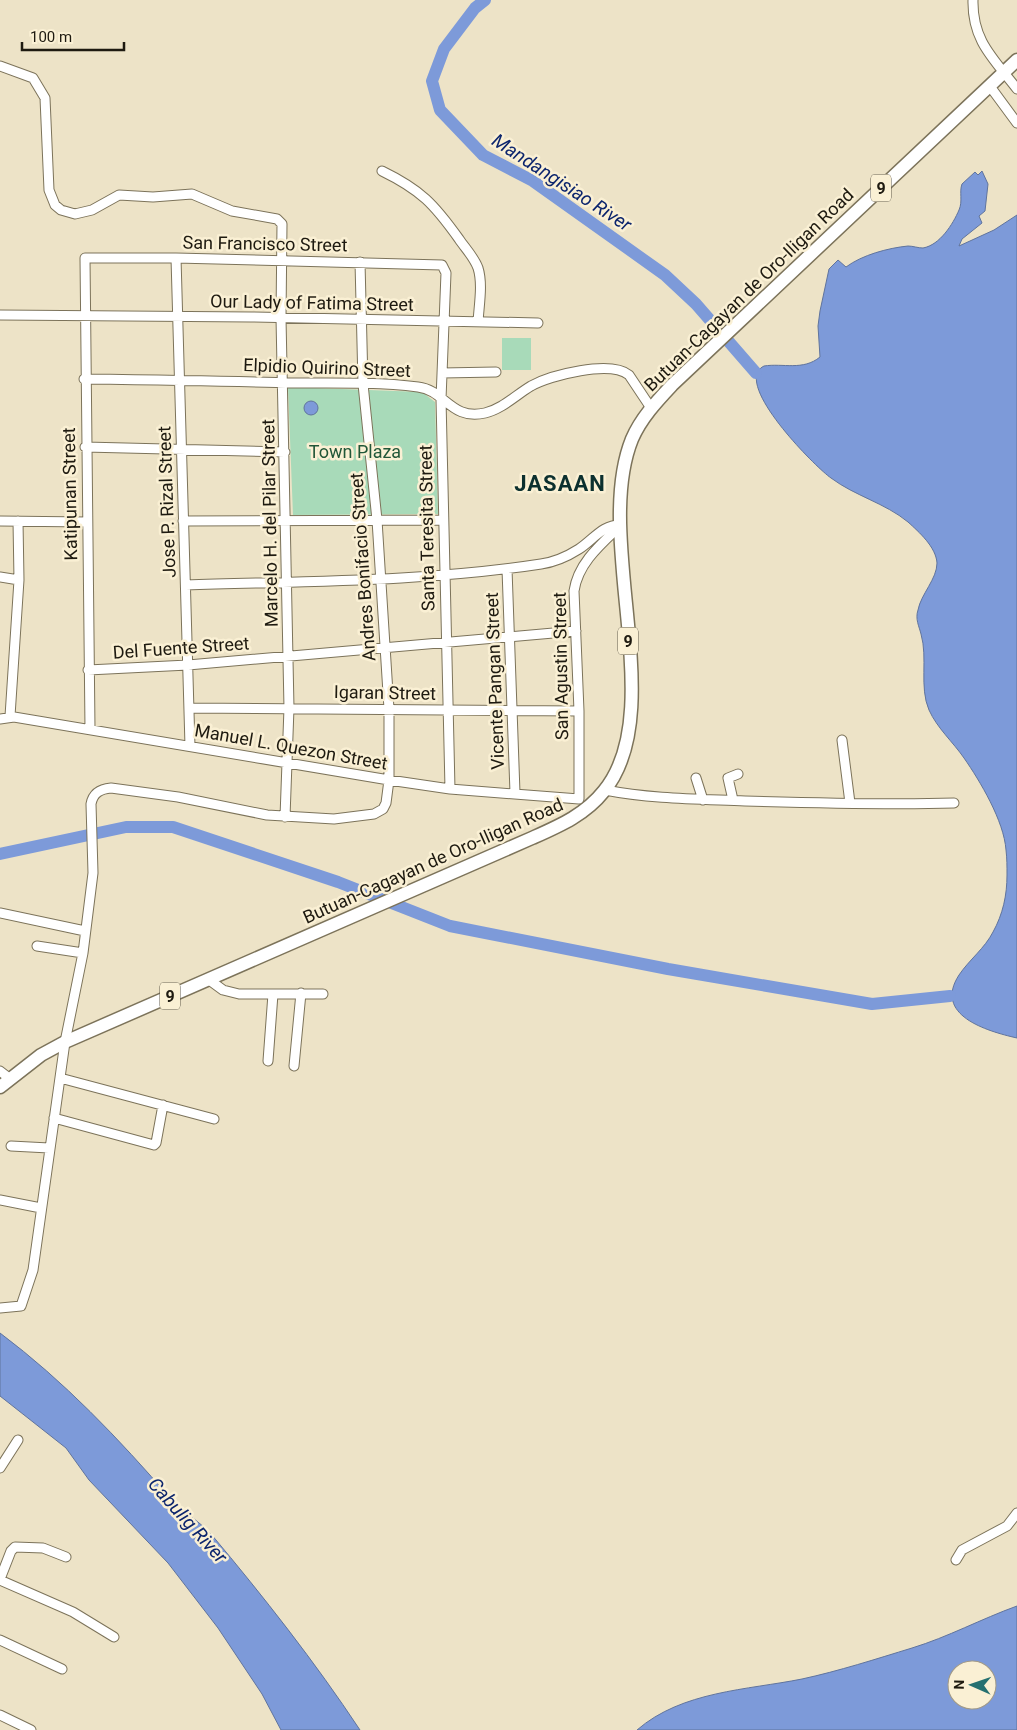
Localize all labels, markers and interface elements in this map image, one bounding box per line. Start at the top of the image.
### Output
scale bar [22,20,125,52]
text: 100 m [30,28,72,46]
water label: Mandangisiao River [488,129,636,236]
road number: 9 [871,174,891,202]
street label: Butuan-Cagayan de Oro-Iligan Road [640,184,858,395]
street label: San Francisco Street [182,232,348,255]
street label: Our Lady of Fatima Street [210,290,414,315]
street label: Elpidio Quirino Street [243,354,411,381]
street label: Marcelo H. del Pilar Street [257,419,282,627]
street label: Jose P. Rizal Street [153,426,180,578]
street label: Katipunan Street [58,427,81,561]
park label: Town Plaza [309,441,401,462]
street label: Santa Teresita Street [415,445,438,611]
district label: JASAAN [514,471,606,496]
street label: Andres Bonifacio Street [345,472,380,662]
street label: Vicente Pangan Street [481,592,508,770]
street label: San Agustin Street [549,592,572,740]
road number: 9 [618,627,638,654]
street label: Del Fuente Street [112,632,250,663]
street label: Igaran Street [334,681,436,704]
street label: Manuel L. Quezon Street [193,719,389,774]
street label: Butuan-Cagayan de Oro-Iligan Road [299,794,566,928]
road number: 9 [160,982,180,1009]
water label: Cabulig River [143,1473,233,1568]
north arrow [947,1660,997,1710]
text: N [951,1679,967,1690]

